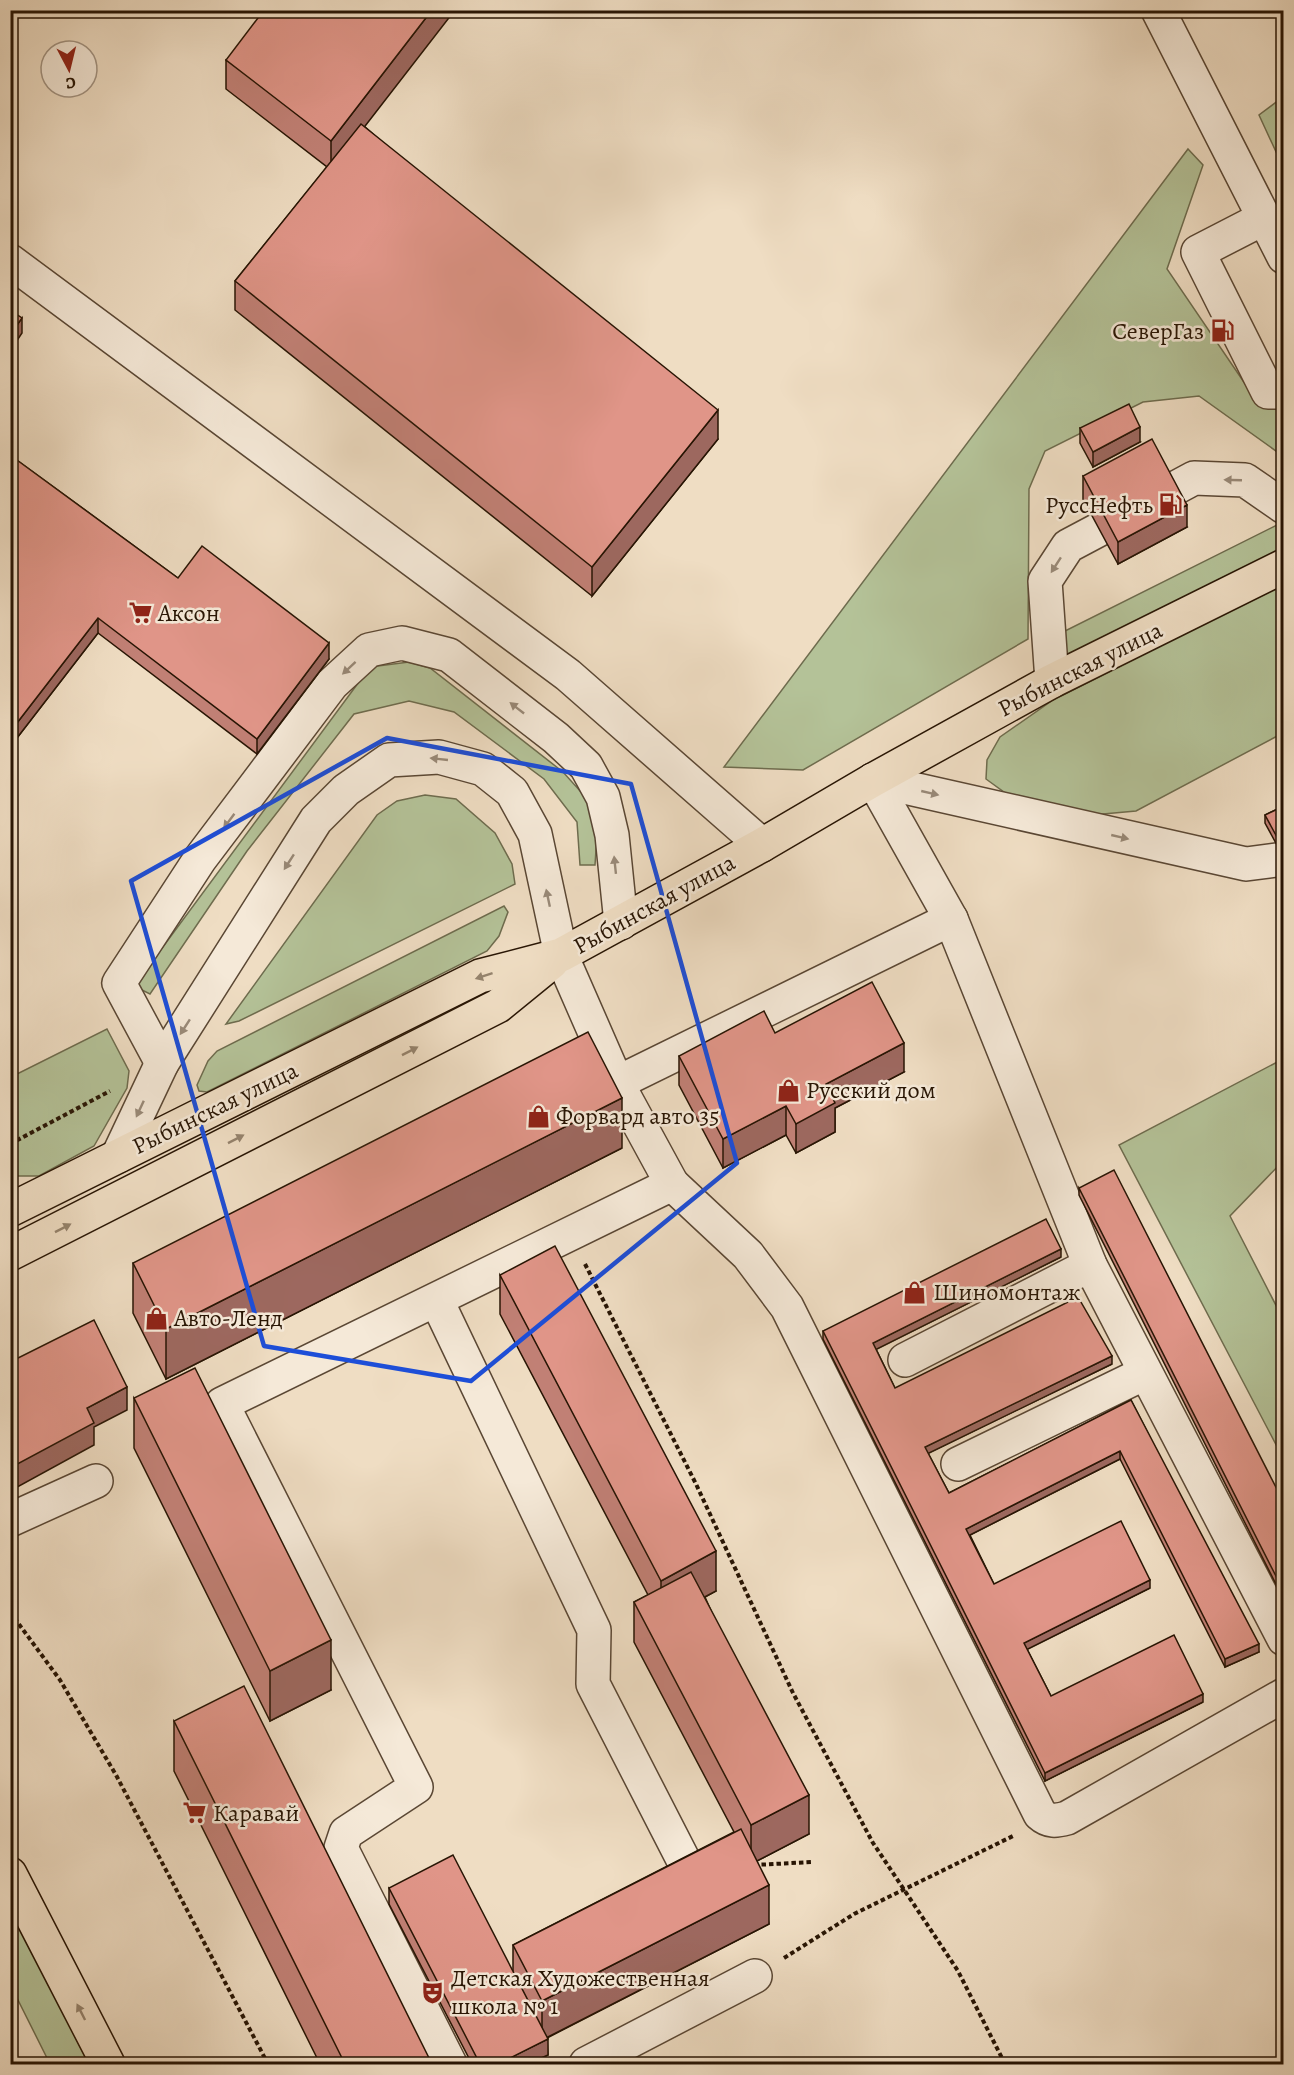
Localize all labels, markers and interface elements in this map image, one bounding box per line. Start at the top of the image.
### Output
north arrow [39,39,99,99]
text: С [64,71,77,94]
place label: СеверГаз [1112,315,1204,347]
fuel station icon: СеверГаз [1209,318,1235,344]
one-way arrow [1224,475,1243,485]
place label: РуссНефть [1045,489,1154,521]
fuel station icon: РуссНефть [1158,492,1184,518]
one-way arrow [1050,557,1061,573]
place label: Аксон [157,597,220,629]
supermarket icon: Аксон [127,600,153,626]
street label: Рыбинская улица [992,614,1168,724]
one-way arrow [342,661,357,675]
one-way arrow [509,701,525,714]
one-way arrow [429,754,448,764]
one-way arrow [921,789,940,798]
one-way arrow [223,813,235,828]
one-way arrow [1111,833,1129,843]
street label: Рыбинская улица [567,846,741,962]
one-way arrow [284,854,295,871]
one-way arrow [610,855,620,874]
one-way arrow [543,888,553,907]
one-way arrow [475,971,493,981]
one-way arrow [179,1019,190,1035]
one-way arrow [402,1046,419,1056]
street label: Рыбинская улица [127,1054,303,1162]
place label: Русский дом [806,1074,936,1106]
shop icon: Русский дом [775,1077,801,1103]
place label: Форвард авто 35 [556,1100,720,1132]
one-way arrow [135,1101,144,1118]
shop icon: Форвард авто 35 [525,1103,551,1129]
one-way arrow [228,1135,245,1144]
one-way arrow [54,1223,71,1233]
place label: Шиномонтаж [933,1276,1080,1308]
shop icon: Шиномонтаж [902,1279,928,1305]
place label: Авто-Ленд [173,1302,283,1334]
shop icon: Авто-Ленд [143,1305,169,1331]
place label: Каравай [213,1797,299,1829]
supermarket icon: Каравай [182,1800,208,1826]
place label: Детская Художественная школа № 1 [451,1962,710,2022]
theatre icon: Детская Художественная школа № 1 [420,1979,446,2005]
one-way arrow [77,2004,86,2021]

